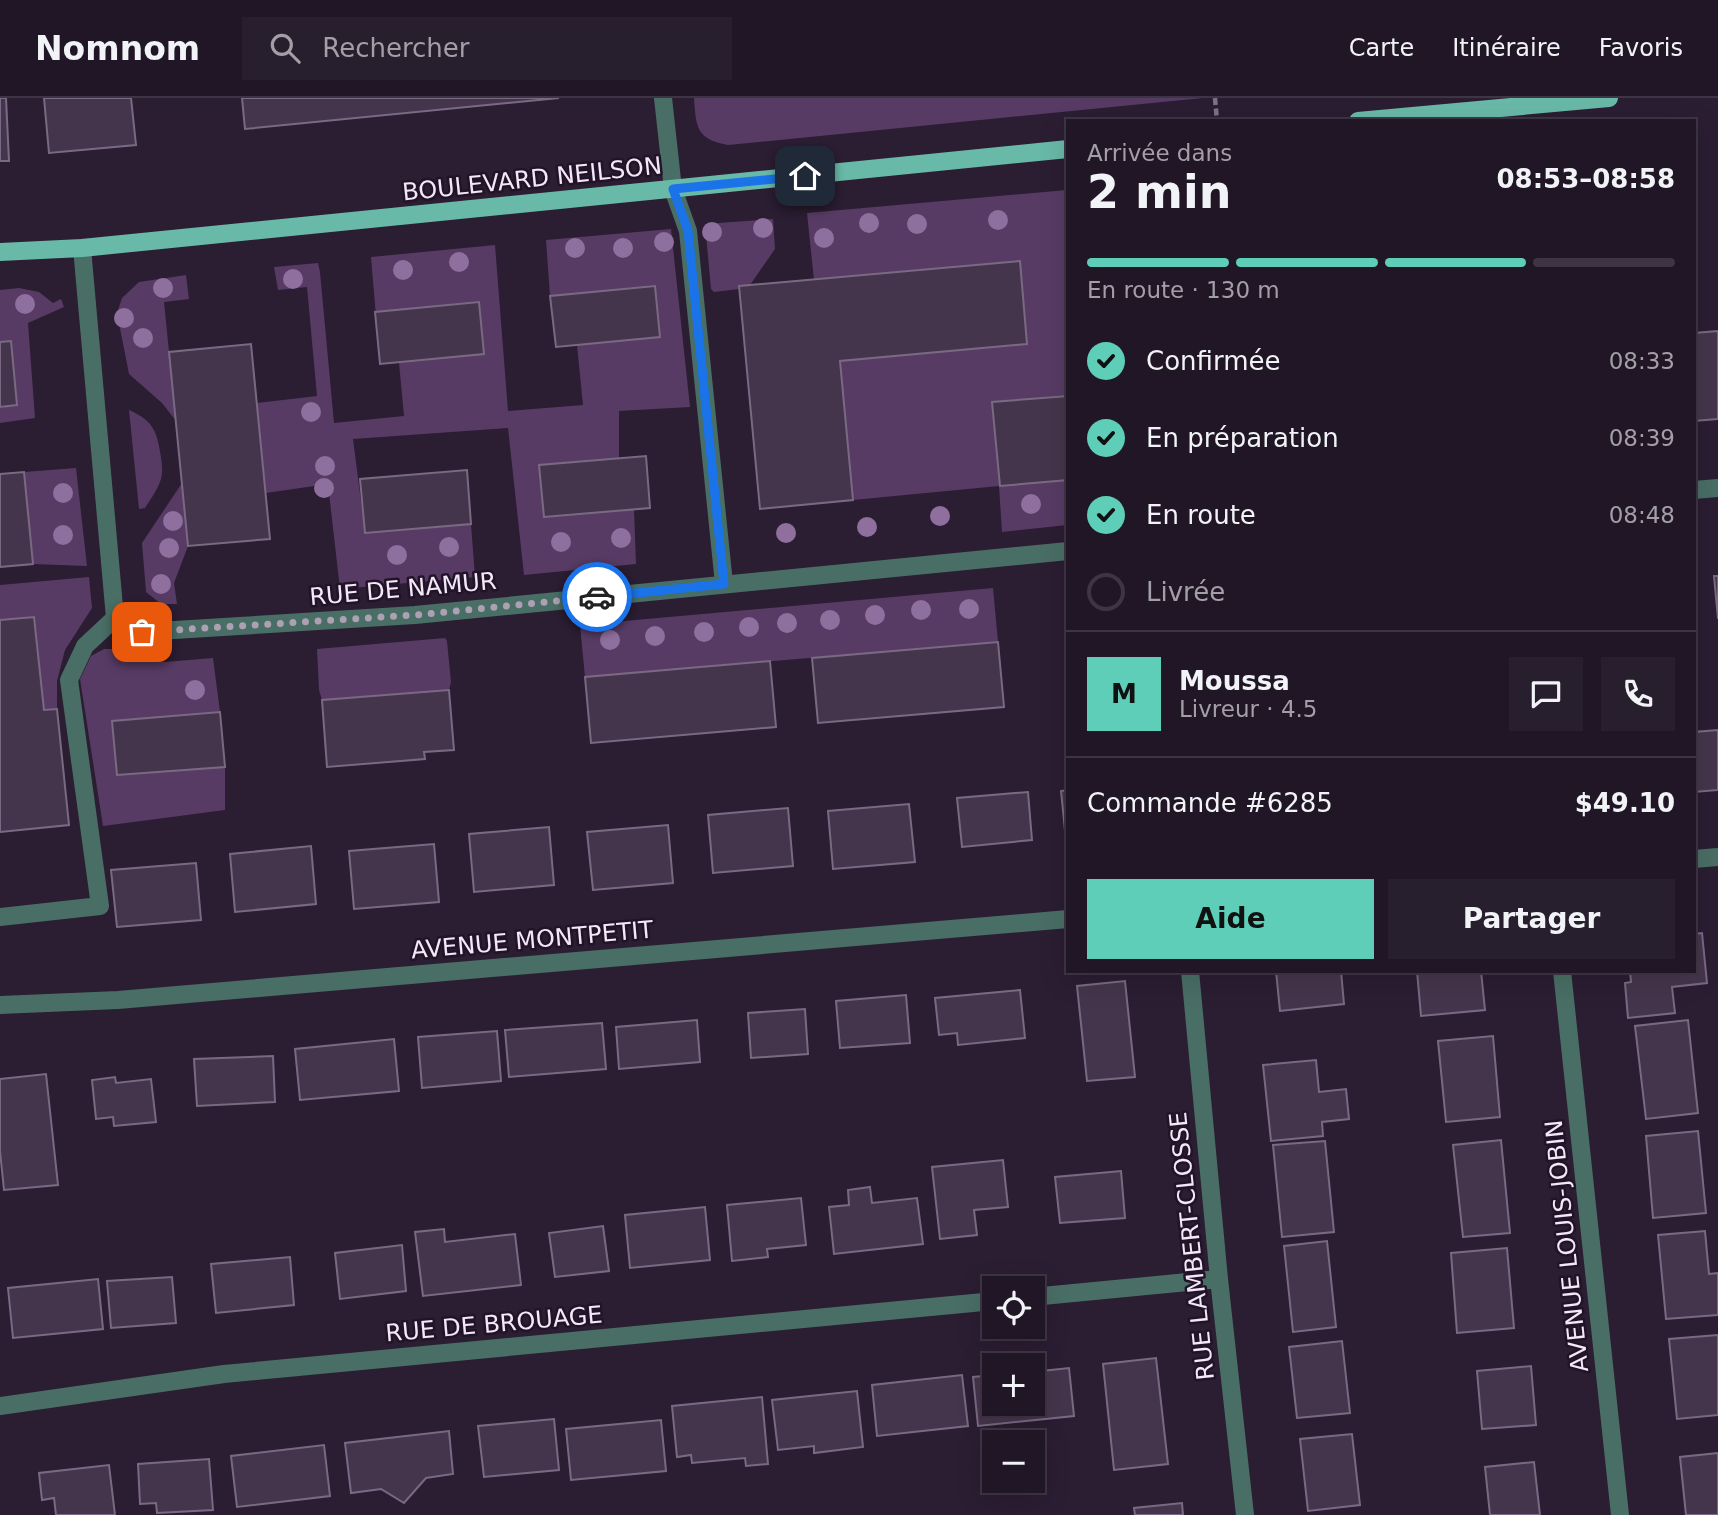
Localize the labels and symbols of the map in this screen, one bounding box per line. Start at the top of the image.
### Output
pin [775,146,835,206]
street label: BOULEVARD NEILSON [401,151,663,207]
courier [562,562,632,632]
street label: RUE DE NAMUR [308,567,498,611]
pin [112,602,172,662]
street label: AVENUE MONTPETIT [410,915,655,965]
street label: RUE LAMBERT-CLOSSE [1164,1110,1220,1382]
street label: AVENUE LOUIS-JOBIN [1540,1118,1594,1374]
street label: RUE DE BROUAGE [384,1301,604,1347]

